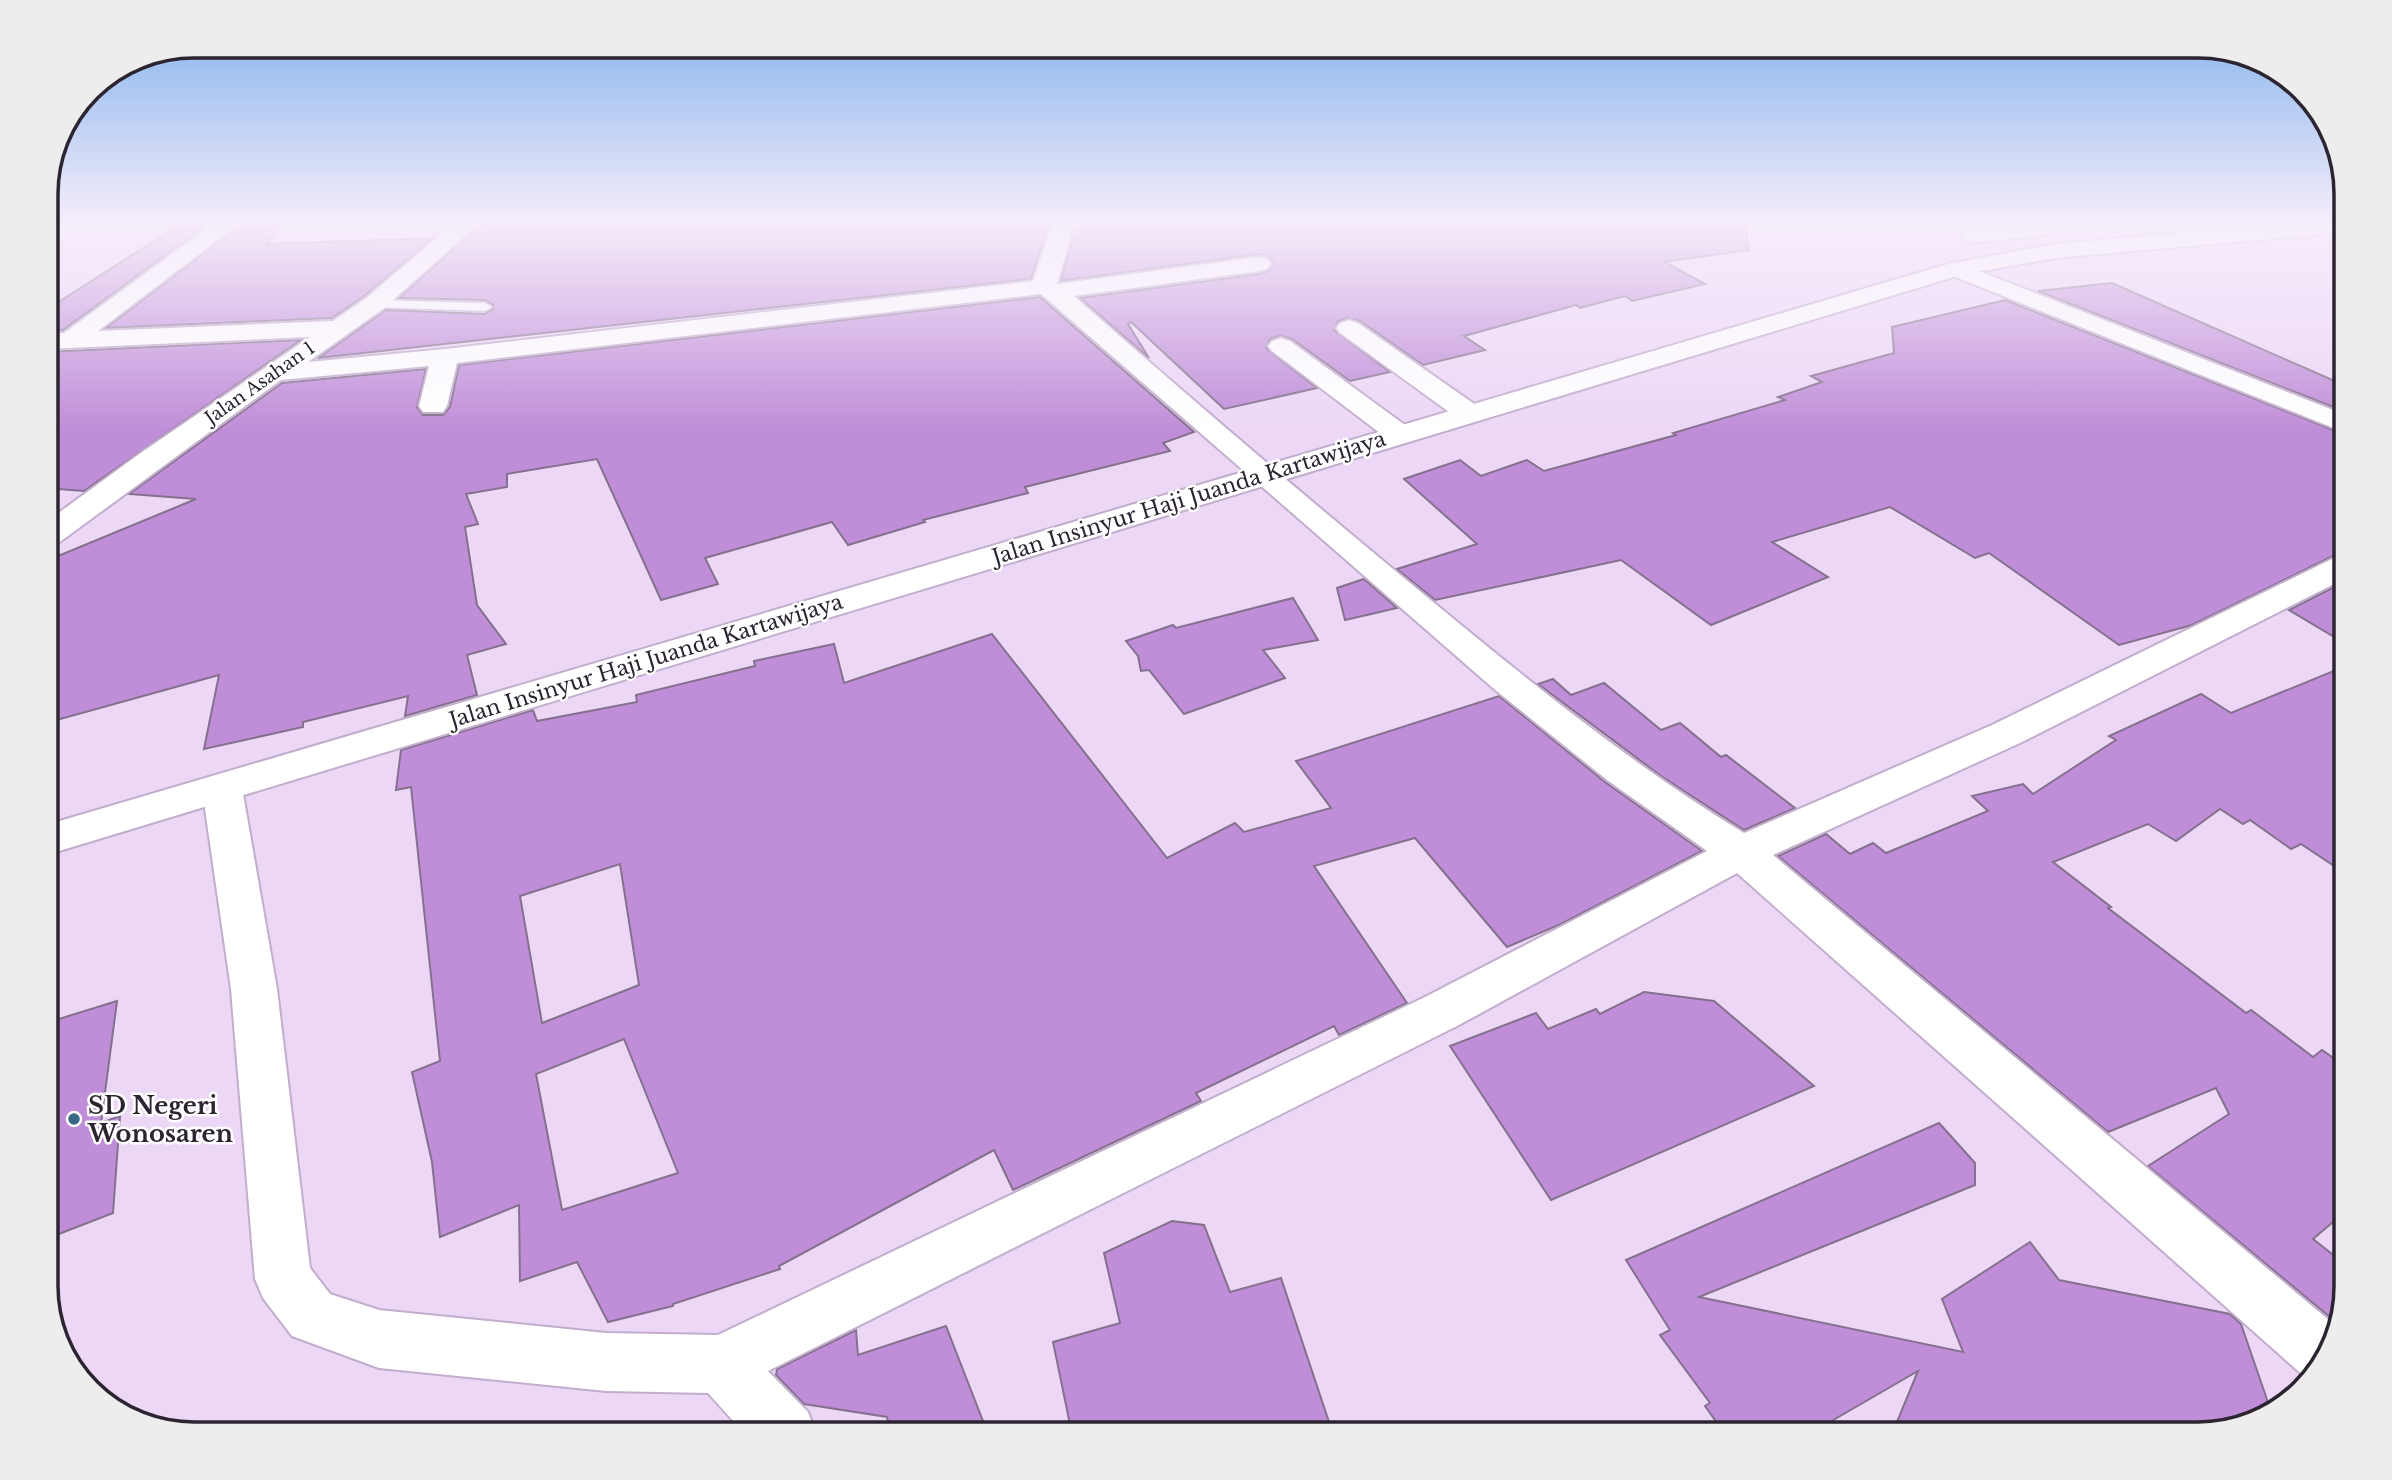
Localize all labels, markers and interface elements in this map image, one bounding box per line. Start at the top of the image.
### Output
street label: Jalan Asahan 1 [199,337,319,430]
street label: Jalan Insinyur Haji Juanda Kartawijaya [986,426,1389,571]
street label: Jalan Insinyur Haji Juanda Kartawijaya [443,589,846,734]
place label: SD Negeri Wonosaren [87,1091,234,1148]
marker: SD Negeri Wonosaren [66,1111,82,1127]

